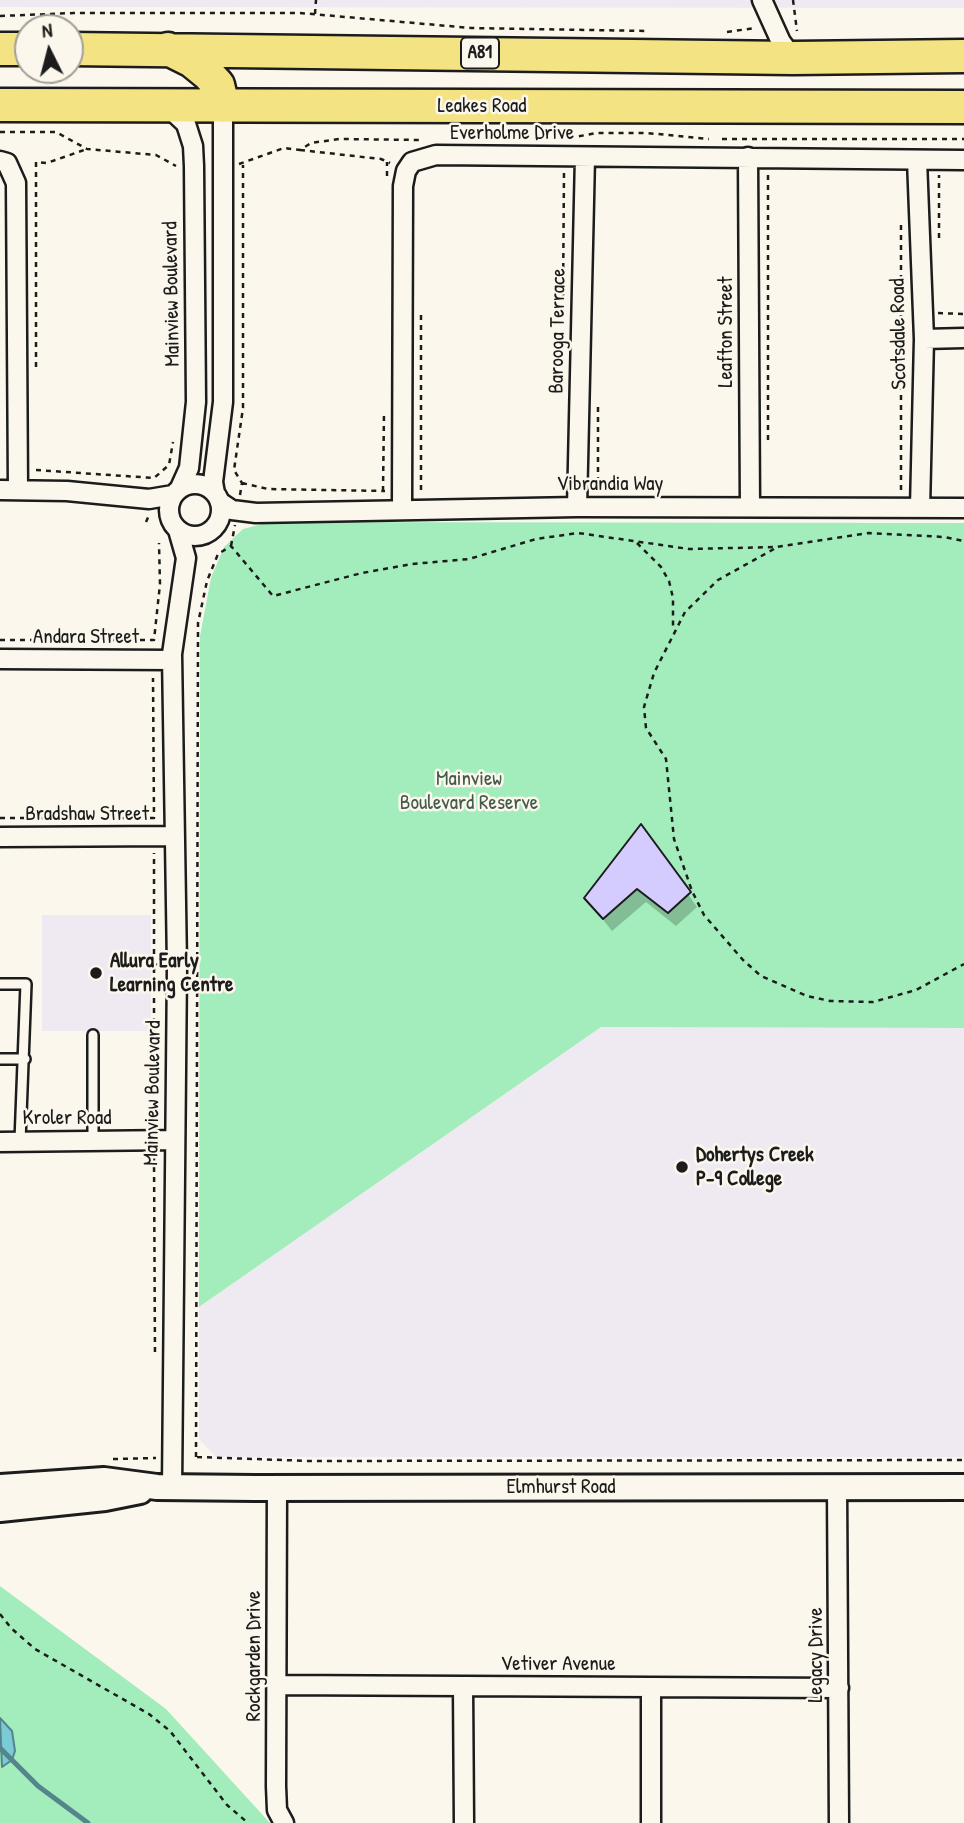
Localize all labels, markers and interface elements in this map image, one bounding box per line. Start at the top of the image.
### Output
north arrow [14,14,84,84]
text: N [41,17,53,44]
road number: A81 [461,38,499,68]
street label: Leakes Road [438,93,526,119]
street label: Everholme Drive [450,120,574,146]
street label: Mainview Boulevard [158,221,186,367]
street label: Barooga Terrace [544,268,572,394]
street label: Leafton Street [713,277,739,387]
street label: Scotsdale Road [885,278,913,390]
street label: Vibrandia Way [557,471,663,497]
street label: Andara Street [33,624,139,650]
park label: Mainview Boulevard Reserve [400,766,538,816]
street label: Bradshaw Street [25,801,149,827]
place label: Allura Early Learning Centre [110,948,233,998]
marker: Allura Early Learning Centre [88,965,104,981]
street label: Mainview Boulevard [139,1020,167,1166]
street label: Kroler Road [23,1105,111,1131]
place label: Dohertys Creek P-9 College [696,1142,814,1192]
marker: Dohertys Creek P-9 College [674,1159,690,1175]
street label: Elmhurst Road [506,1474,616,1500]
street label: Rockgarden Drive [241,1591,267,1721]
street label: Legacy Drive [803,1607,829,1703]
street label: Vetiver Avenue [500,1651,616,1677]

